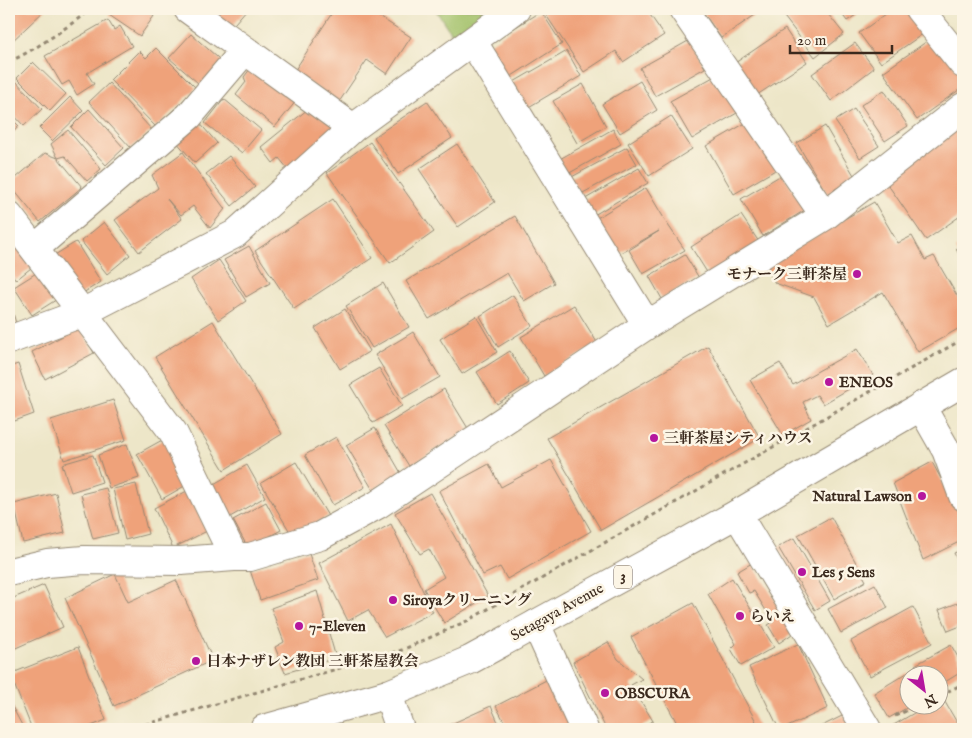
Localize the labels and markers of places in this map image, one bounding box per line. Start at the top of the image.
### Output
place label: モナーク三軒茶屋 [727,265,847,284]
marker: モナーク三軒茶屋 [851,268,863,280]
place label: ENEOS [839,373,893,392]
marker: ENEOS [823,376,835,388]
place label: 三軒茶屋シティハウス [664,429,812,448]
marker: 三軒茶屋シティハウス [648,432,660,444]
place label: Natural Lawson [812,487,912,506]
marker: Natural Lawson [916,490,928,502]
place label: Les 5 Sens [812,563,875,582]
marker: Les 5 Sens [796,566,808,578]
place label: Siroyaクリーニング [403,591,532,610]
marker: Siroyaクリーニング [387,594,399,606]
place label: らいえ [750,607,795,626]
marker: らいえ [734,610,746,622]
place label: 7-Eleven [309,617,366,636]
marker: 7-Eleven [293,620,305,632]
place label: 日本ナザレン教団 三軒茶屋教会 [206,652,419,671]
marker: 日本ナザレン教団 三軒茶屋教会 [190,655,202,667]
place label: OBSCURA [615,684,691,703]
marker: OBSCURA [599,687,611,699]

